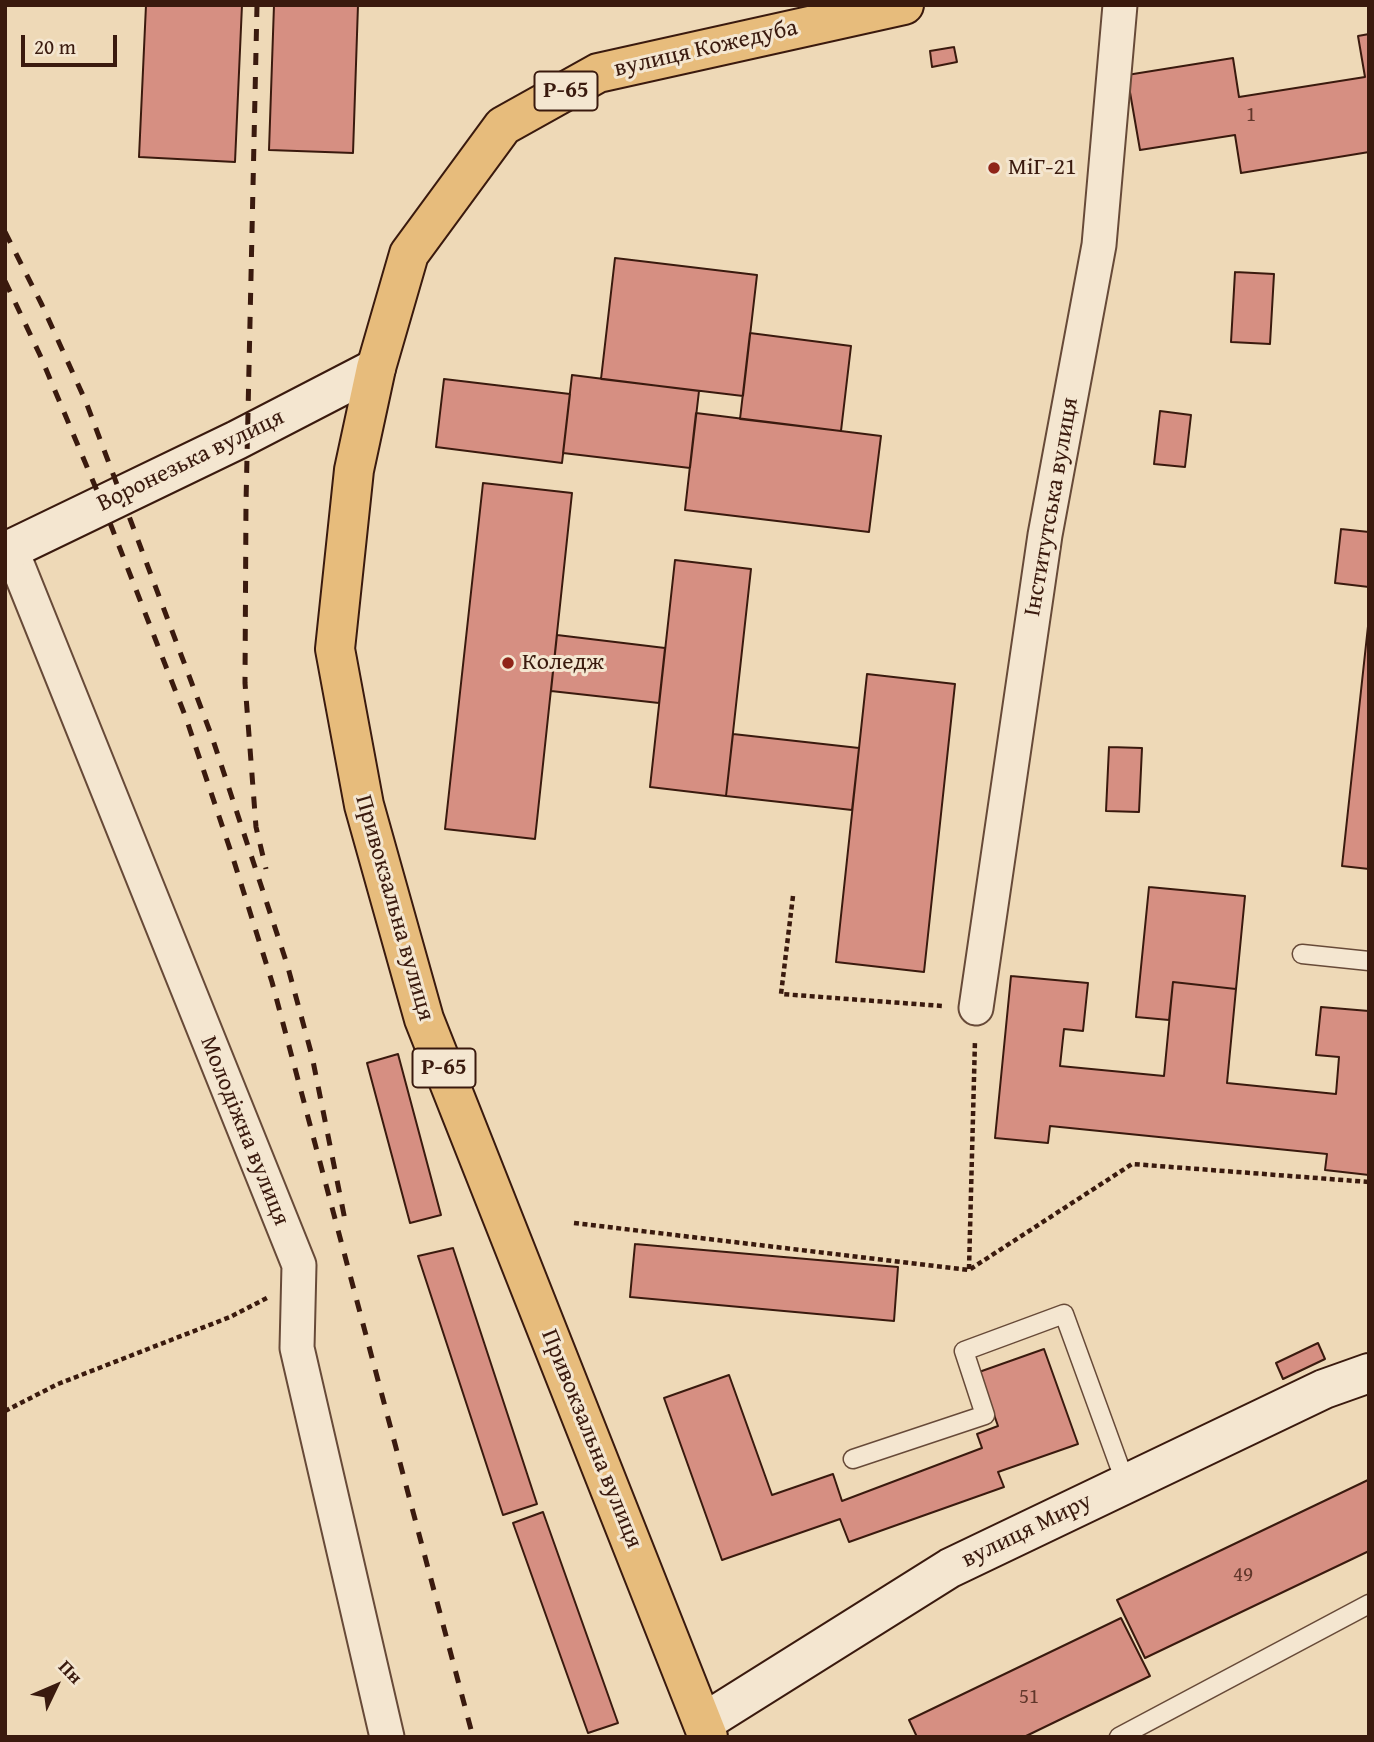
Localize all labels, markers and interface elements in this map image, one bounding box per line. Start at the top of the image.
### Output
street label: вулиця Кожедуба [612,14,800,84]
scale bar [24,21,121,65]
text: 20 m [34,31,76,62]
road number: Р-65 [534,72,598,110]
house number: 1 [1246,103,1256,129]
place label: МіГ-21 [1008,154,1077,182]
marker: МіГ-21 [986,160,1002,176]
street label: Інститутська вулиця [1019,395,1085,619]
street label: Воронезька вулиця [93,403,289,519]
place label: Коледж [522,649,604,677]
marker: Коледж [500,655,516,671]
street label: Привокзальна вулиця [348,792,440,1024]
street label: Молодіжна вулиця [193,1032,295,1230]
road number: Р-65 [412,1049,476,1088]
street label: Привокзальна вулиця [534,1325,648,1553]
street label: вулиця Миру [957,1487,1097,1575]
house number: 49 [1233,1563,1253,1589]
north arrow [21,1651,91,1721]
text: Пн [53,1653,90,1690]
house number: 51 [1019,1685,1039,1711]

